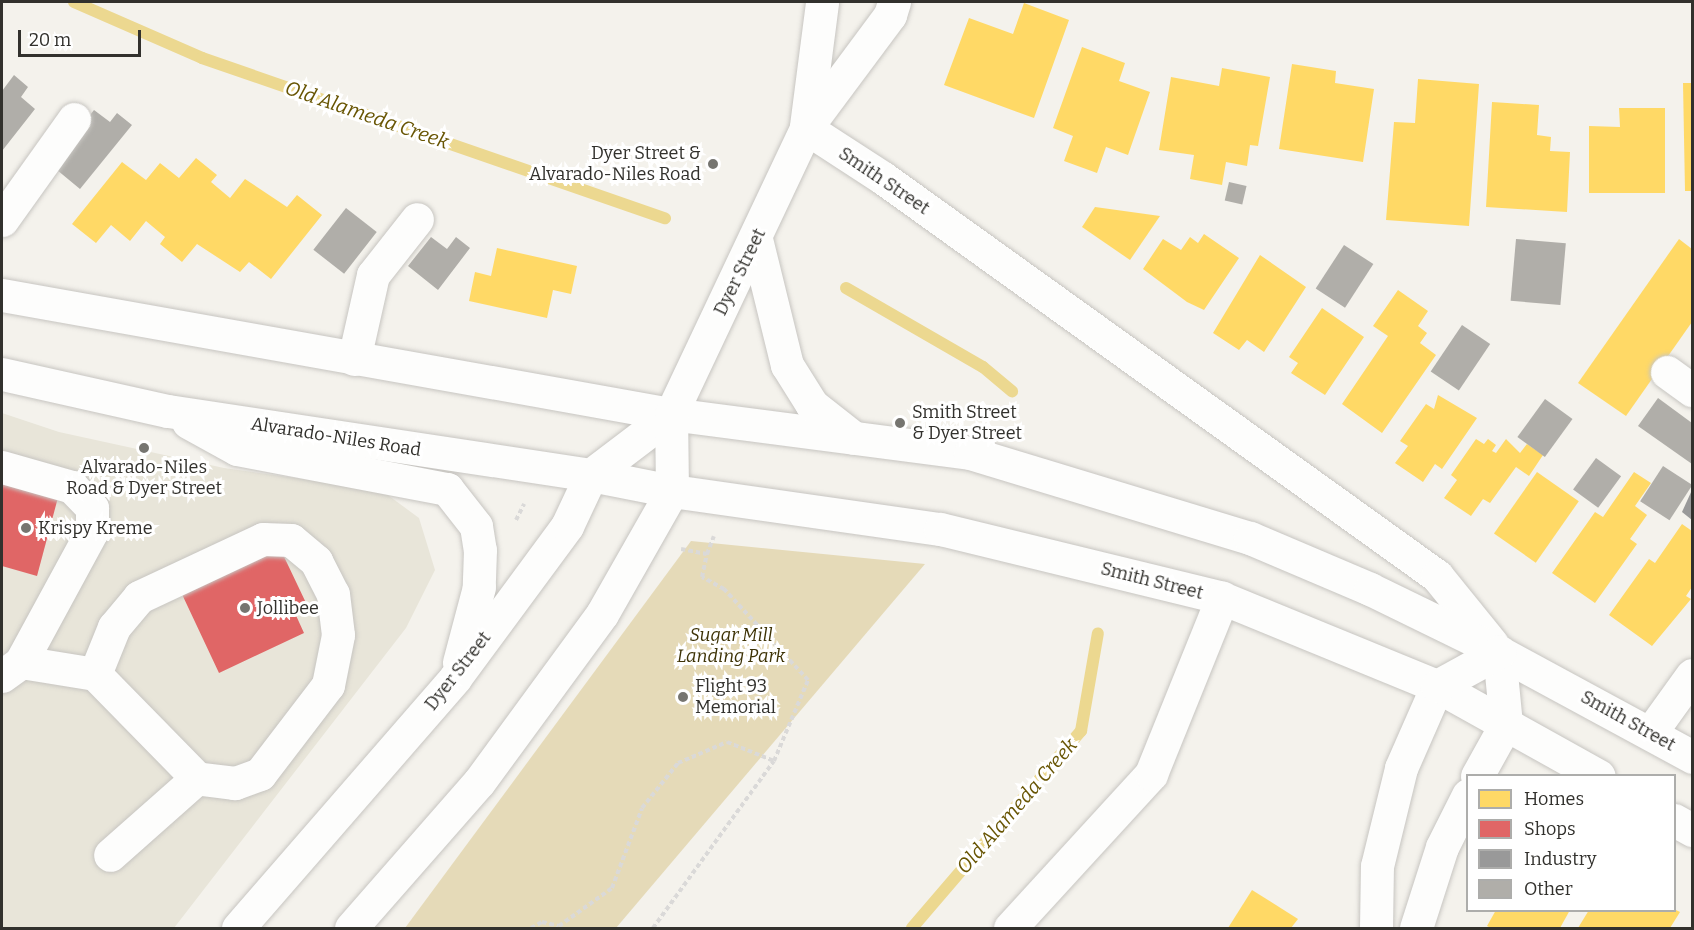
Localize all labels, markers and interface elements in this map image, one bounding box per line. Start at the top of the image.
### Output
scale bar [21,18,144,56]
text: 20 m [29,29,71,51]
water label: Old Alameda Creek [282,76,452,154]
place label: Dyer Street & Alvarado-Niles Road [529,143,701,186]
street label: Smith Street [835,143,933,219]
marker: Dyer Street & Alvarado-Niles Road [706,157,720,171]
street label: Dyer Street [710,225,770,319]
place label: Smith Street & Dyer Street [912,402,1022,444]
street label: Alvarado-Niles Road [249,413,423,461]
marker: Smith Street & Dyer Street [893,416,907,430]
marker: Alvarado-Niles Road & Dyer Street [137,441,151,455]
place label: Alvarado-Niles Road & Dyer Street [66,457,222,500]
place label: Krispy Kreme [38,517,152,539]
marker: Krispy Kreme [19,521,33,535]
street label: Smith Street [1099,558,1205,604]
place label: Jollibee [257,597,319,619]
marker: Jollibee [238,601,252,615]
park label: Sugar Mill Landing Park [677,625,785,668]
street label: Dyer Street [421,627,495,715]
place label: Flight 93 Memorial [695,676,776,718]
street label: Smith Street [1577,686,1679,756]
marker: Flight 93 Memorial [676,690,690,704]
water label: Old Alameda Creek [952,733,1082,879]
legend [1466,774,1676,912]
text: Homes [1524,788,1584,810]
text: Shops [1524,818,1576,840]
text: Industry [1524,848,1596,870]
text: Other [1524,878,1573,900]

